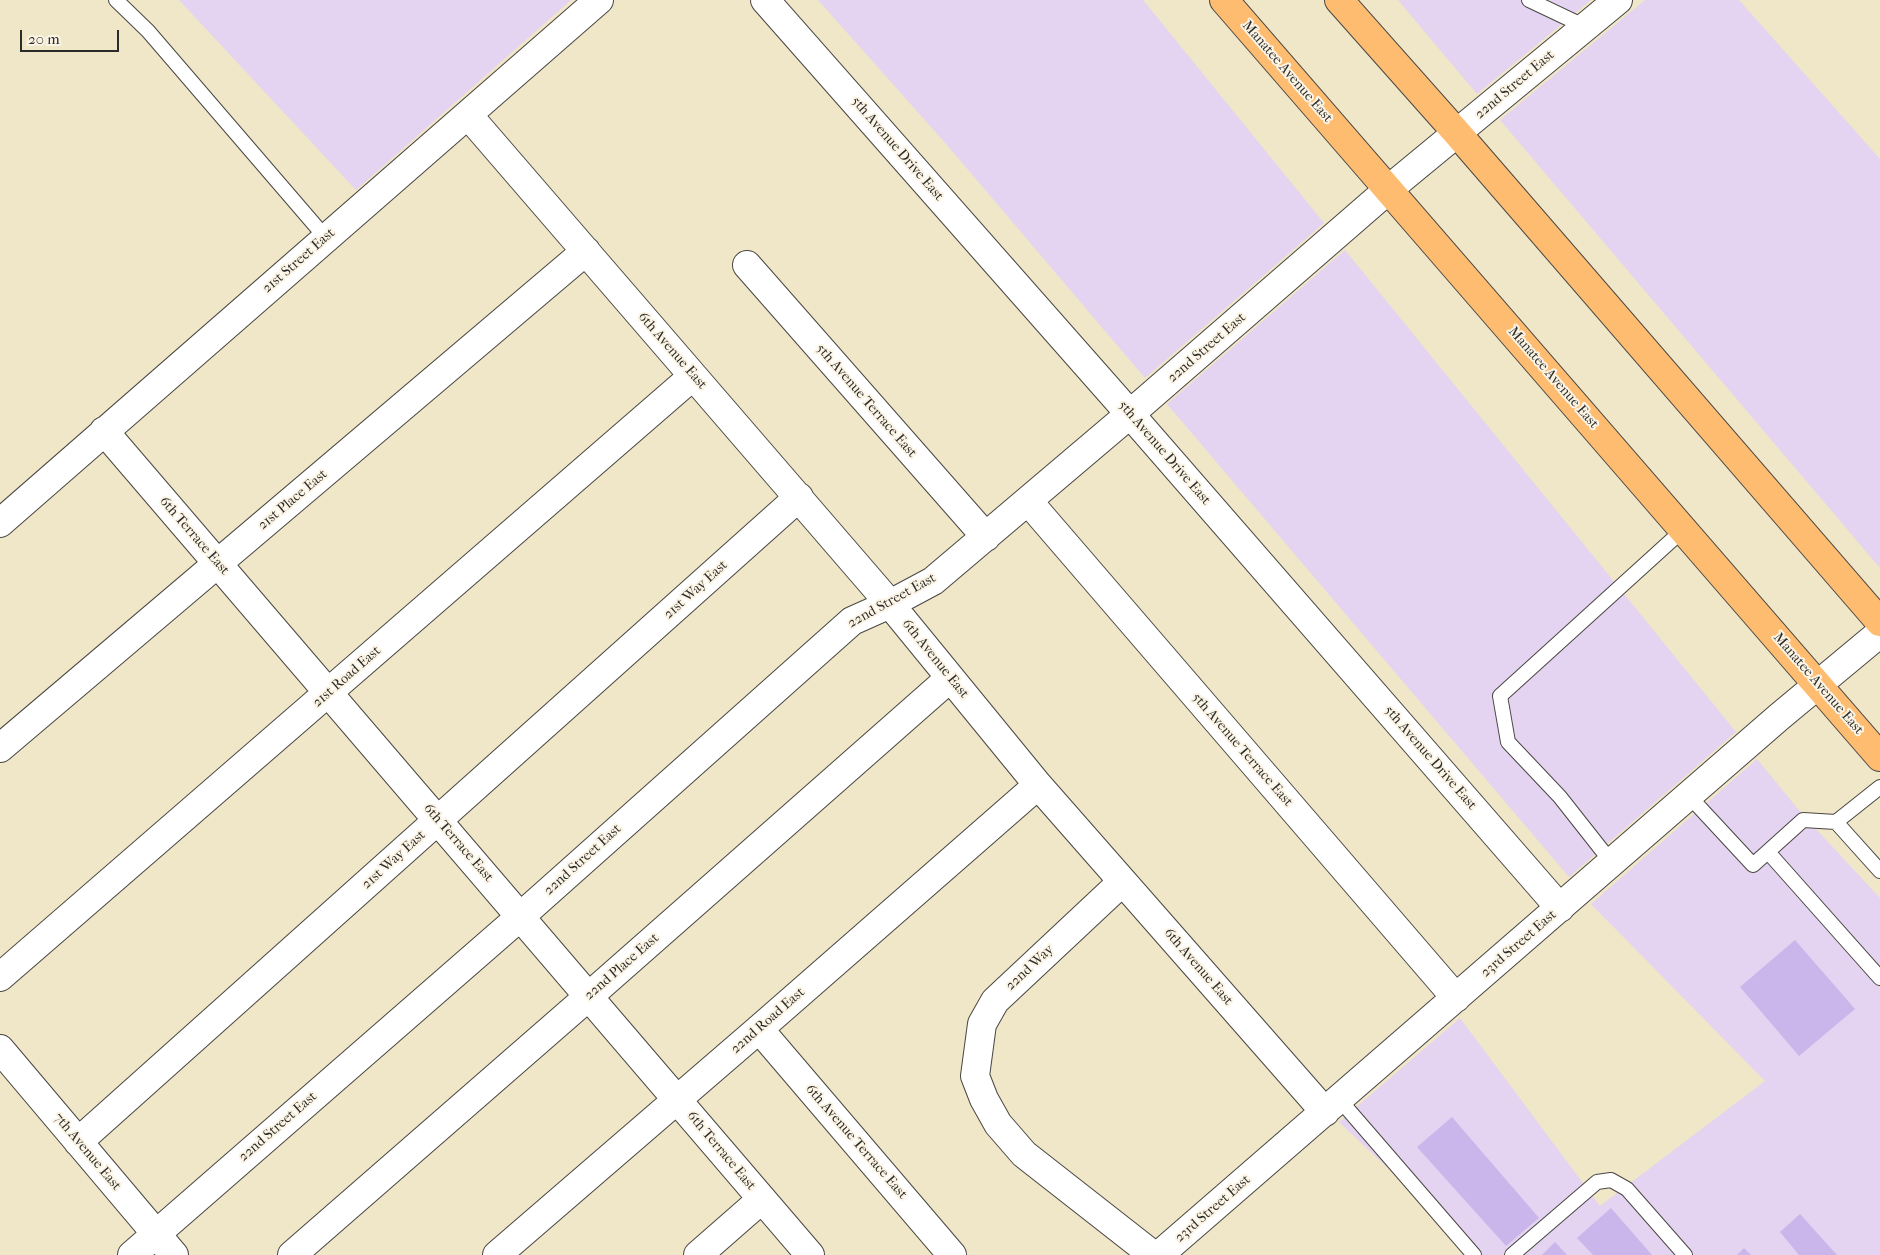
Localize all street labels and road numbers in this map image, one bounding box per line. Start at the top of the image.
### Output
street label: Manatee Avenue East [1238,18,1336,126]
street label: 22nd Street East [1472,47,1558,123]
street label: 5th Avenue Drive East [847,93,947,205]
street label: 21st Street East [259,225,339,297]
street label: 6th Avenue East [634,309,710,393]
street label: 22nd Street East [1164,309,1250,387]
street label: Manatee Avenue East [1504,324,1602,432]
street label: 5th Avenue Terrace East [812,341,920,461]
street label: 5th Avenue Drive East [1114,397,1214,509]
street label: 21st Place East [255,466,331,534]
street label: 6th Terrace East [155,493,233,579]
street label: 21st Way East [661,557,731,623]
street label: 22nd Street East [845,570,939,632]
street label: 6th Avenue East [898,616,972,702]
street label: Manatee Avenue East [1769,630,1867,738]
street label: 21st Road East [310,643,384,711]
street label: 5th Avenue Terrace East [1188,690,1296,810]
street label: 5th Avenue Drive East [1380,702,1480,814]
street label: 6th Terrace East [419,800,497,886]
street label: 22nd Street East [541,821,625,899]
street label: 21st Way East [359,827,429,893]
street label: 23rd Street East [1478,907,1560,981]
street label: 6th Avenue East [1160,925,1236,1009]
street label: 22nd Place East [581,930,663,1004]
street label: 22nd Way [1002,942,1058,994]
street label: 22nd Road East [728,984,808,1058]
street label: 6th Avenue Terrace East [802,1081,910,1203]
street label: 22nd Street East [235,1088,321,1166]
street label: 6th Terrace East [683,1108,759,1194]
street label: 7th Avenue East [50,1110,124,1194]
street label: 23rd Street East [1172,1172,1254,1246]

